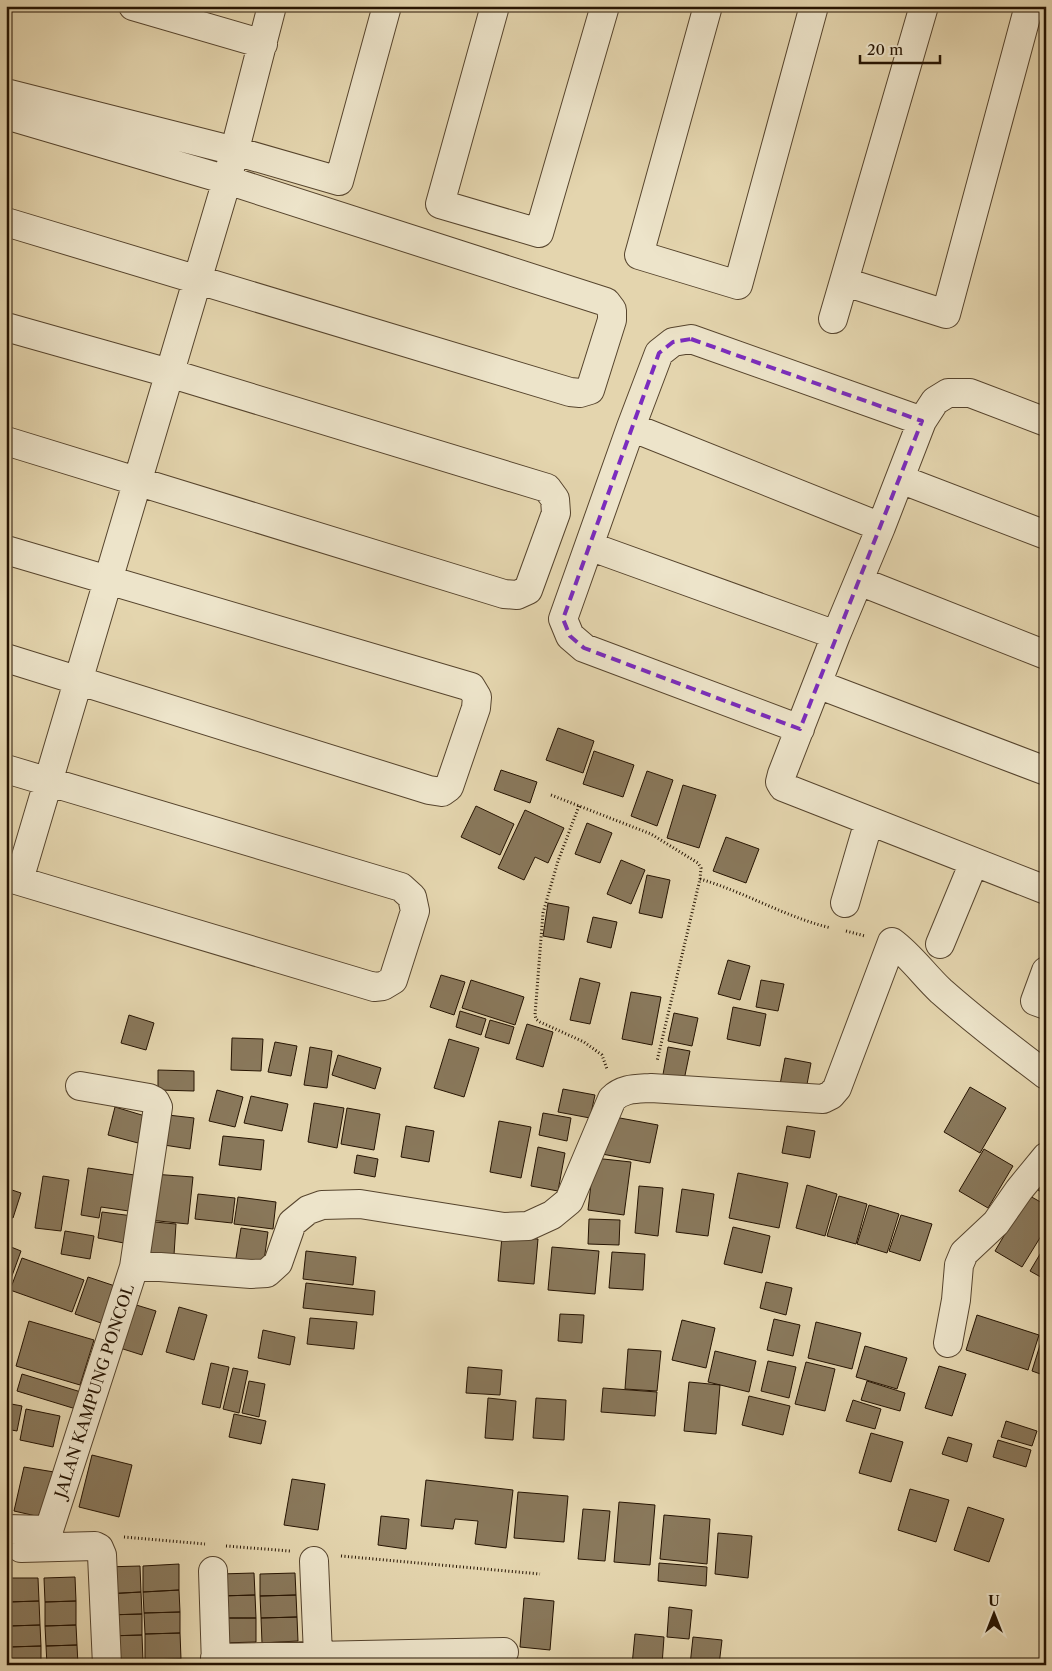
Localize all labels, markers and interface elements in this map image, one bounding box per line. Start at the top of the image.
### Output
scale bar [860,32,940,64]
text: 20 m [867,40,903,59]
street label: JALAN KAMPUNG PONCOL [49,1281,138,1503]
north arrow [970,1588,1020,1638]
text: U [988,1592,1000,1610]

